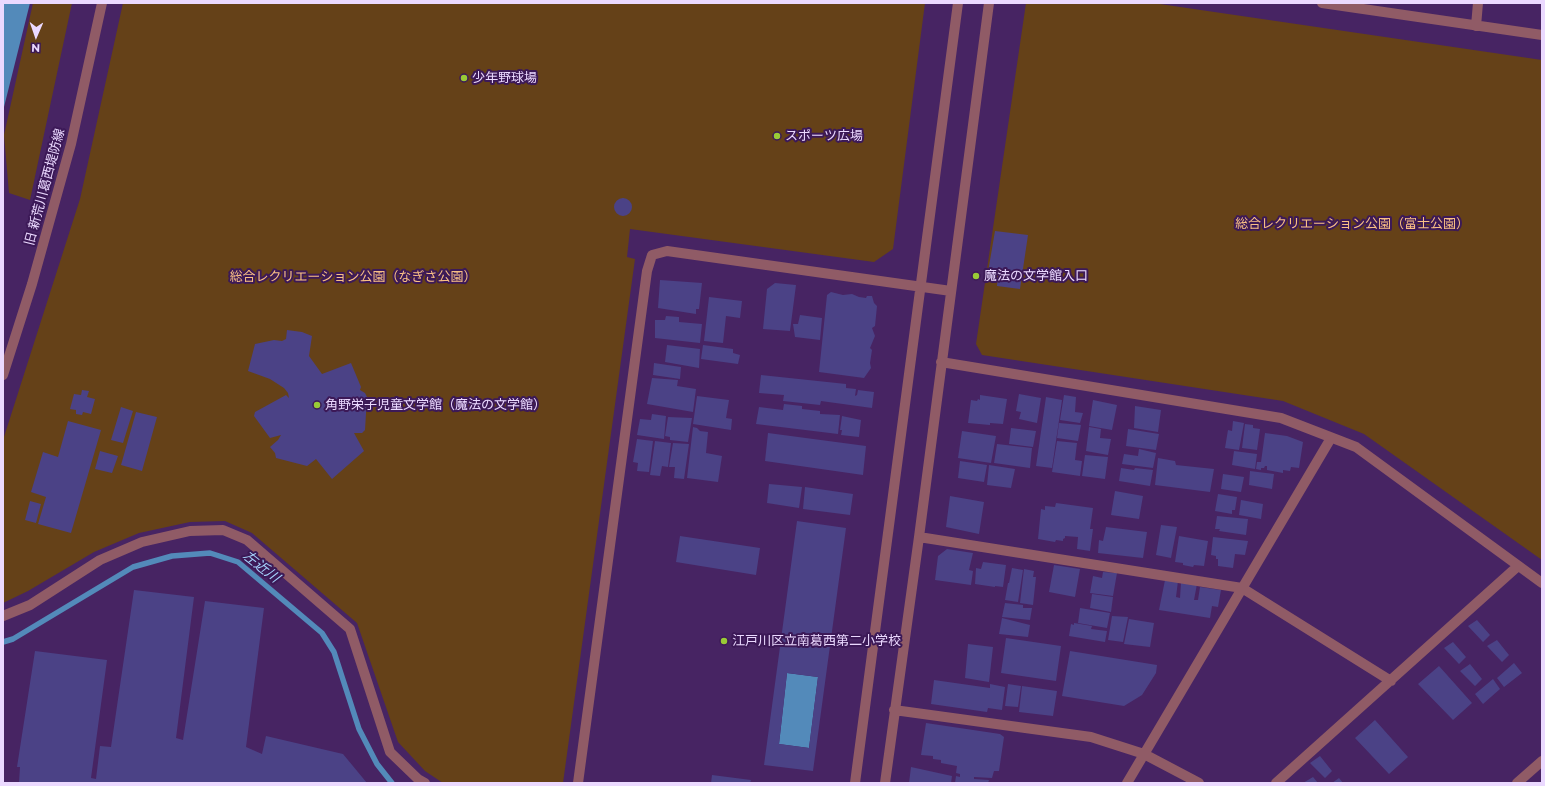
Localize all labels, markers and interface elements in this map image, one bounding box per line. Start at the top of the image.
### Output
north arrow [16,16,56,56]
text: N [31,41,40,55]
place label: 少年野球場 [472,70,537,86]
marker: 少年野球場 [459,73,469,83]
street label: 旧 新荒川葛西堤防線 [22,127,68,247]
place label: スポーツ広場 [785,128,863,144]
marker: スポーツ広場 [772,131,782,141]
park label: 総合レクリエーション公園（富士公園） [1235,216,1469,232]
place label: 魔法の文学館入口 [984,268,1088,284]
park label: 総合レクリエーション公園（なぎさ公園） [230,269,476,285]
marker: 魔法の文学館入口 [971,271,981,281]
place label: 角野栄子児童文学館（魔法の文学館） [325,397,546,413]
marker: 角野栄子児童文学館（魔法の文学館） [312,400,322,410]
water label: 左近川 [239,547,283,587]
place label: 江戸川区立南葛西第二小学校 [732,633,901,649]
marker: 江戸川区立南葛西第二小学校 [719,636,729,646]

